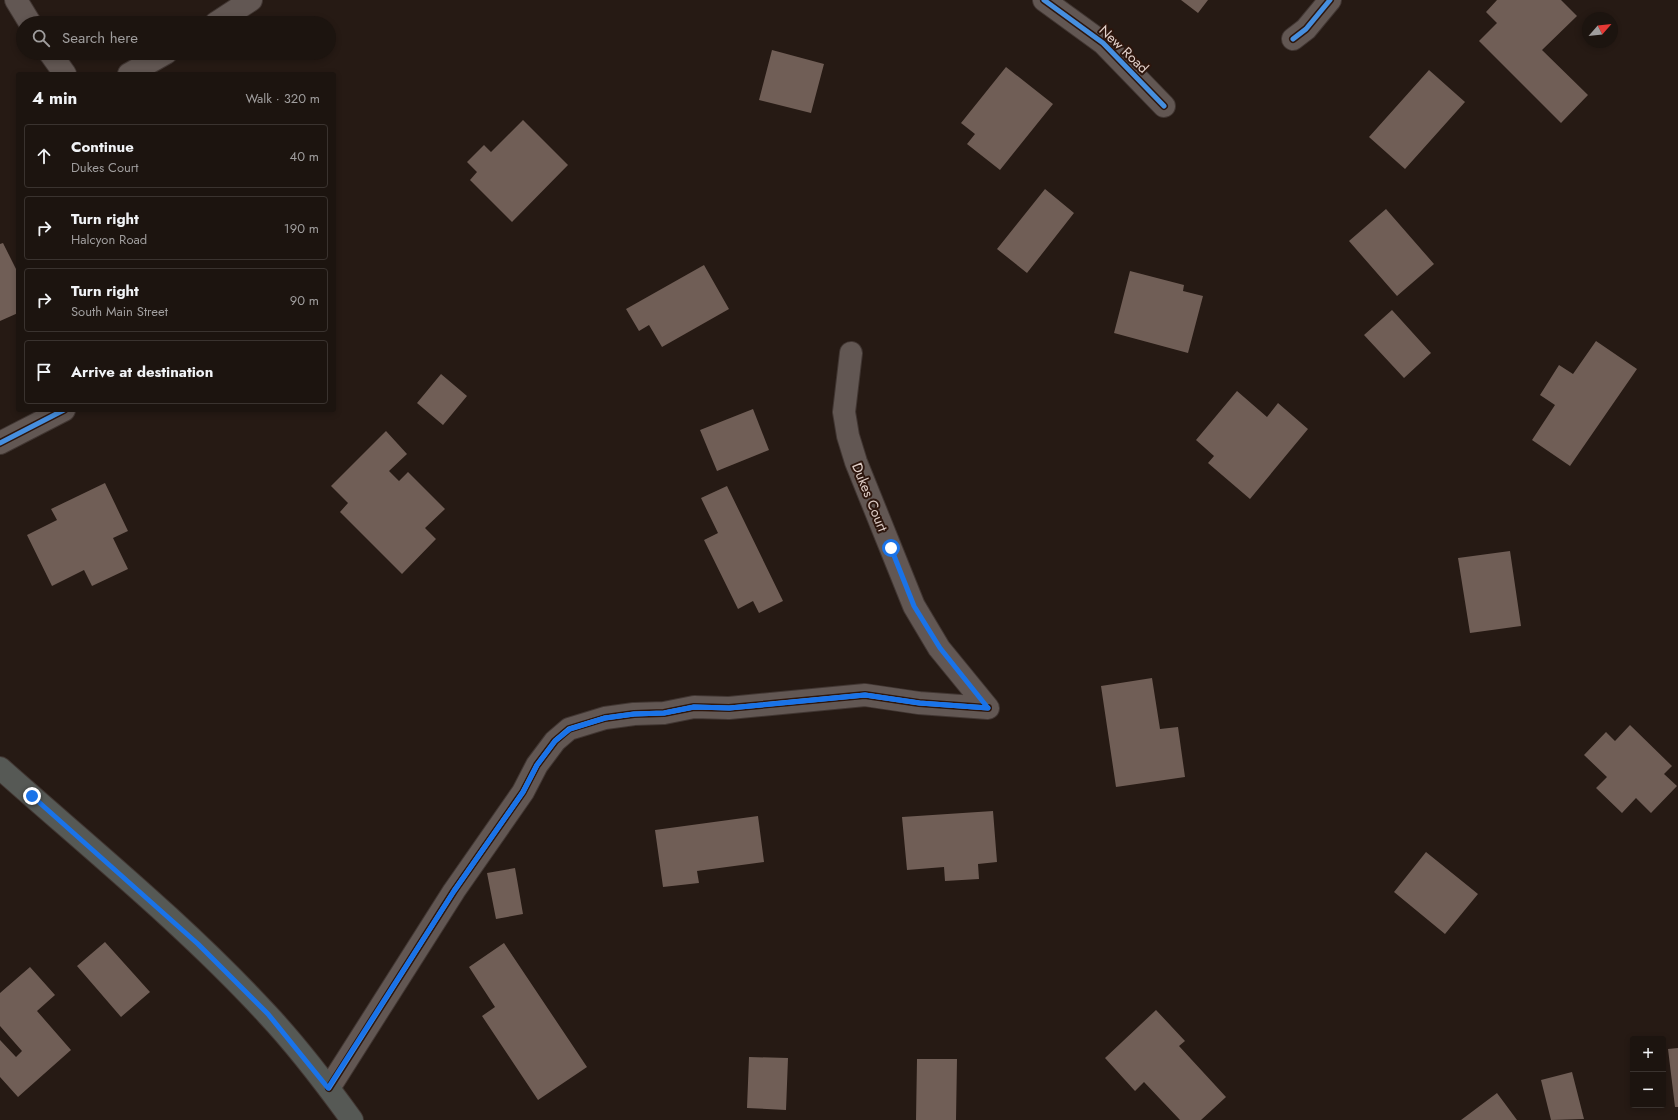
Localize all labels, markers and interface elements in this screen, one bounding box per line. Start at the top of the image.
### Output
north arrow [1582,12,1618,48]
search box [16,16,336,60]
street label: New Road [1095,20,1153,78]
icon: search [30,27,52,49]
text: Search here [62,27,138,49]
text: 4 min [32,86,77,110]
text: Walk · 320 m [245,89,320,108]
text: Continue [71,136,134,158]
icon: ahead [33,145,55,167]
text: 40 m [290,147,319,166]
text: Dukes Court [71,158,138,177]
text: Turn right [71,208,139,230]
icon: right [33,217,55,239]
text: 190 m [284,219,319,238]
text: Halcyon Road [71,230,147,249]
text: Turn right [71,280,139,302]
icon: right [33,289,55,311]
text: 90 m [290,291,319,310]
text: South Main Street [71,302,168,321]
icon: arrive [33,361,55,383]
text: Arrive at destination [71,361,213,383]
street label: Dukes Court [847,460,893,535]
route start [882,539,900,557]
route end [23,787,41,805]
map controls [1630,1036,1666,1108]
button: + [1630,1036,1666,1072]
button: − [1630,1072,1666,1108]

